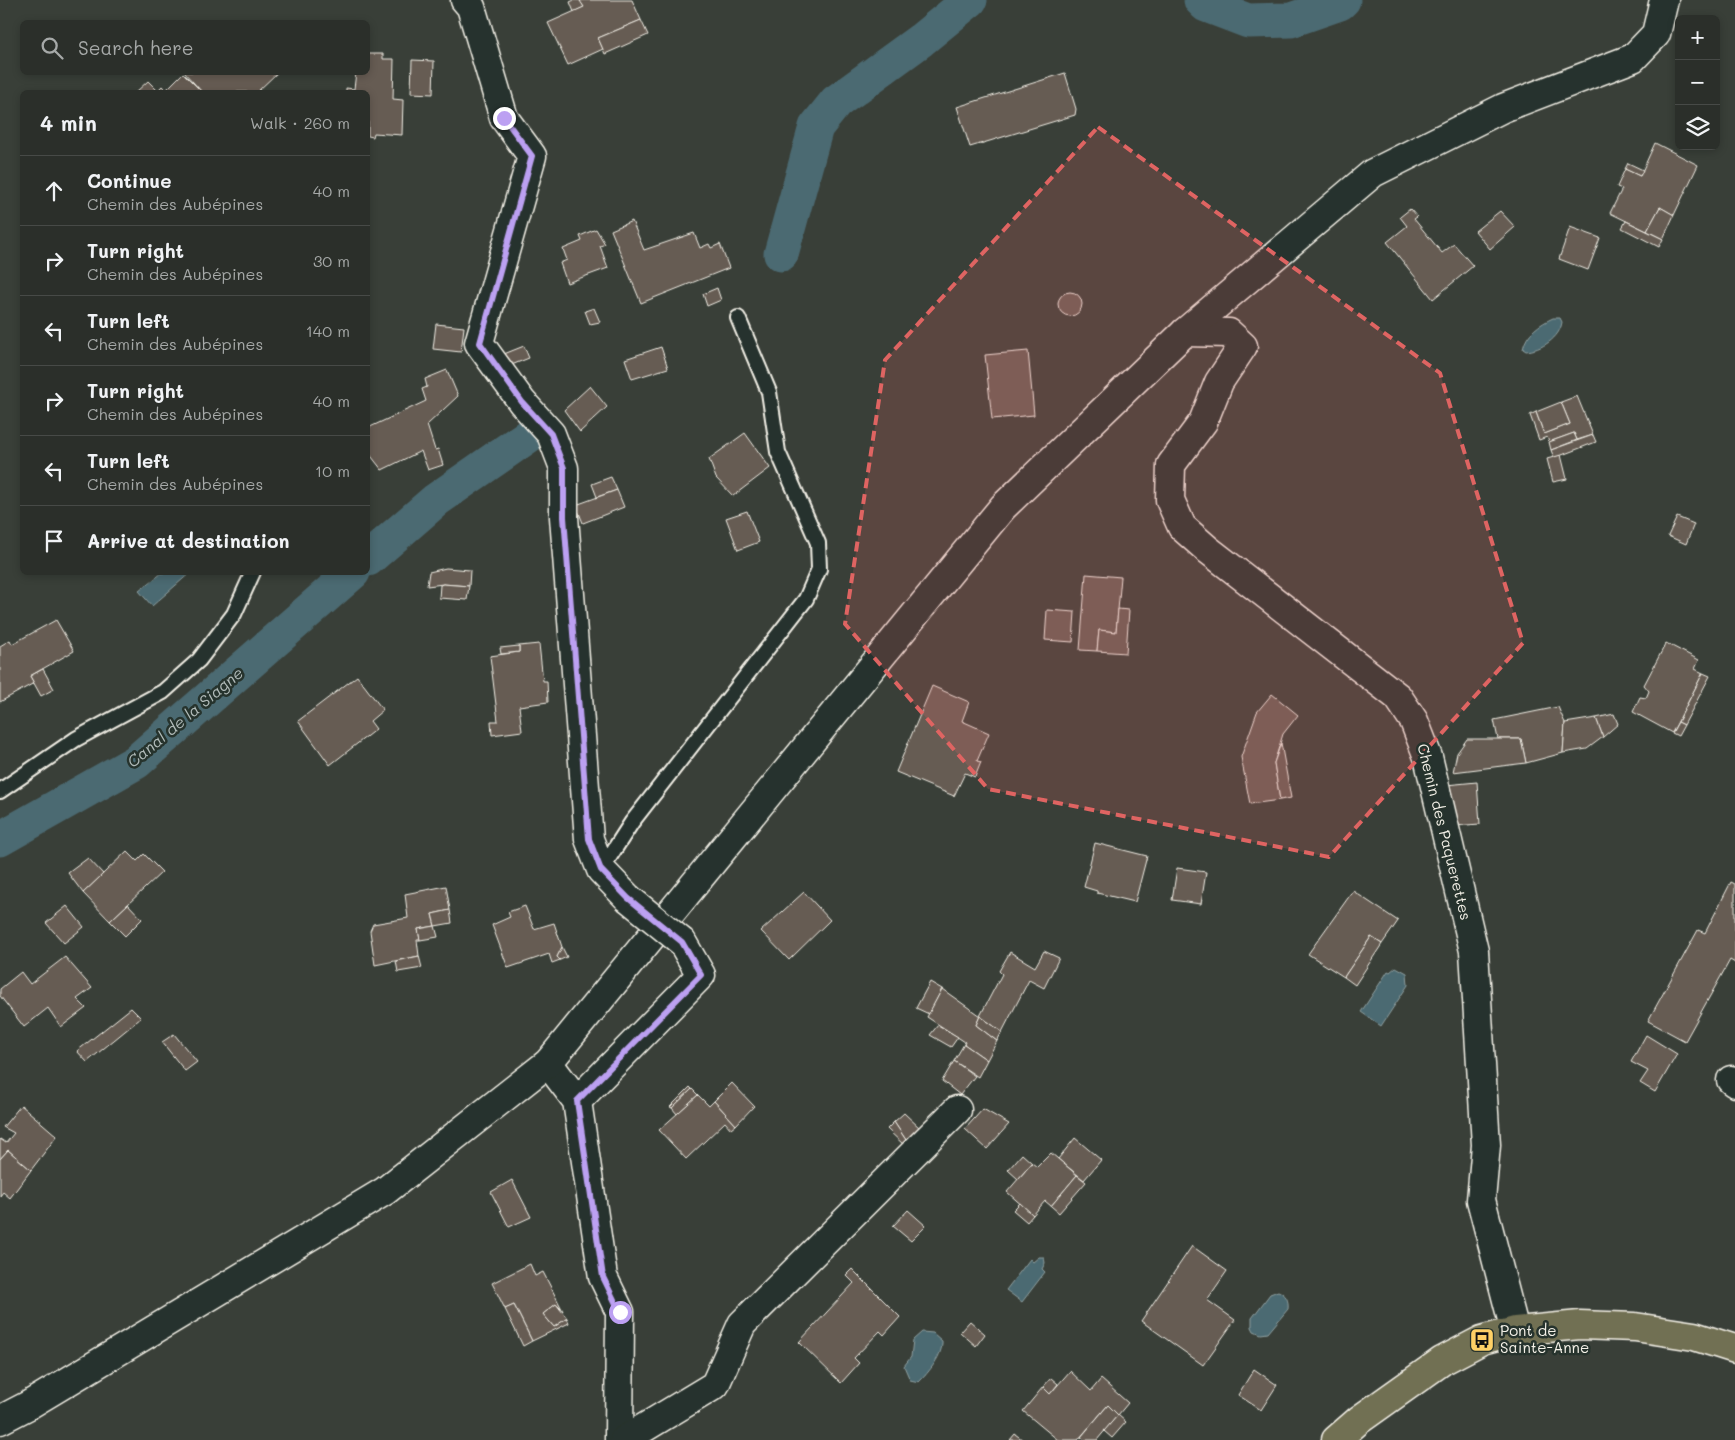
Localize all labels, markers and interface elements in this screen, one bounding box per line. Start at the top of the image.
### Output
map controls [1675,15,1720,150]
button: + [1675,15,1720,60]
search box [20,20,370,75]
icon: search [38,34,66,62]
text: Search here [78,35,194,60]
button: − [1675,60,1720,105]
button: layers [1675,105,1720,150]
route end [493,107,516,130]
text: 4 min [40,109,97,136]
text: Walk · 260 m [250,112,350,133]
text: Continue [87,168,172,193]
icon: ahead [40,177,68,205]
text: 40 m [313,180,350,201]
text: Chemin des Aubépines [87,193,263,214]
text: Turn right [87,238,184,263]
icon: right [40,247,68,275]
text: 30 m [313,250,350,271]
text: Chemin des Aubépines [87,263,263,284]
text: Turn left [87,308,170,333]
icon: left [40,317,68,345]
text: 140 m [306,320,350,341]
text: Chemin des Aubépines [87,333,263,354]
text: Turn right [87,378,184,403]
icon: right [40,387,68,415]
text: 40 m [313,390,350,411]
text: Chemin des Aubépines [87,403,263,424]
text: Turn left [87,448,170,473]
icon: left [40,457,68,485]
text: 10 m [315,460,350,481]
text: Chemin des Aubépines [87,473,263,494]
icon: arrive [40,527,68,555]
text: Arrive at destination [87,528,290,553]
water label: Canal de la Siagne [122,662,247,771]
street label: Chemin des Paquerettes [1413,741,1477,922]
route start [609,1301,632,1324]
place label: Pont de Sainte-Anne [1500,1320,1589,1357]
bus stop icon: Pont de Sainte-Anne [1469,1327,1495,1353]

